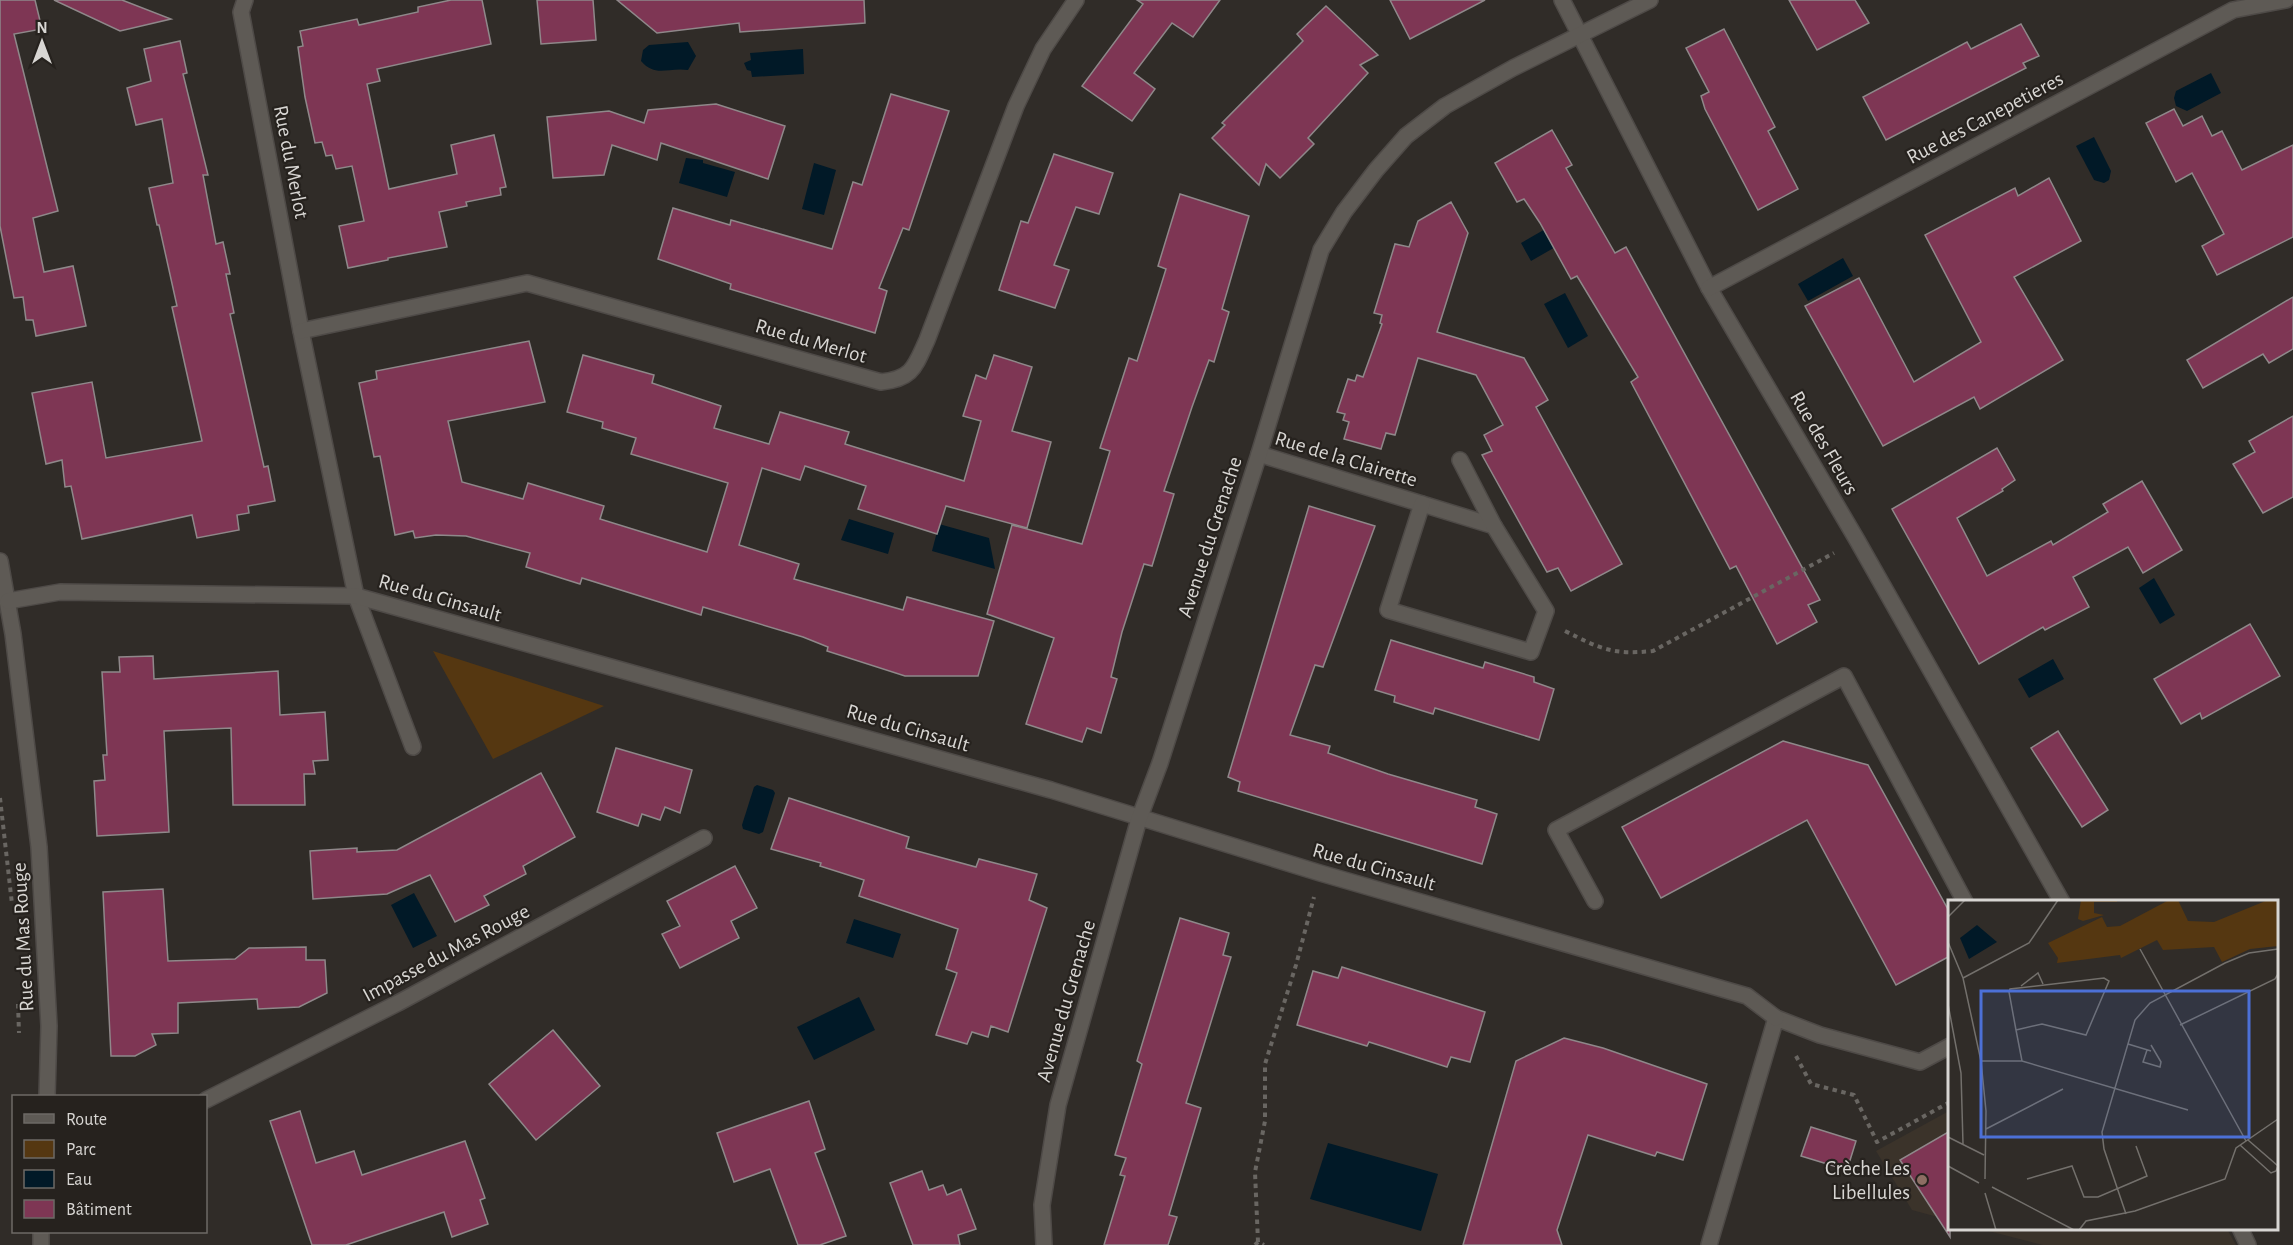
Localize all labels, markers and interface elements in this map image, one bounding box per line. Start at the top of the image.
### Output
north arrow [12,12,72,72]
text: N [36,20,48,36]
street label: Rue des Canepetieres [1903,68,2067,168]
street label: Rue du Merlot [270,104,312,221]
street label: Rue du Merlot [753,315,869,367]
street label: Rue des Fleurs [1786,388,1862,498]
street label: Rue de la Clairette [1272,427,1420,491]
street label: Avenue du Grenache [1174,454,1246,620]
street label: Rue du Cinsault [376,570,504,626]
street label: Rue du Cinsault [844,700,972,756]
street label: Rue du Cinsault [1310,839,1438,895]
street label: Rue du Mas Rouge [9,862,37,1012]
street label: Impasse du Mas Rouge [359,900,533,1006]
inset map [1948,900,2278,1230]
street label: Avenue du Grenache [1033,918,1099,1084]
legend [12,1095,207,1233]
text: Route [66,1111,107,1129]
text: Parc [66,1141,96,1159]
place label: Crèche Les Libellules [1825,1158,1910,1203]
text: Eau [66,1171,92,1189]
marker: Crèche Les Libellules [1915,1173,1929,1187]
text: Bâtiment [66,1201,132,1219]

